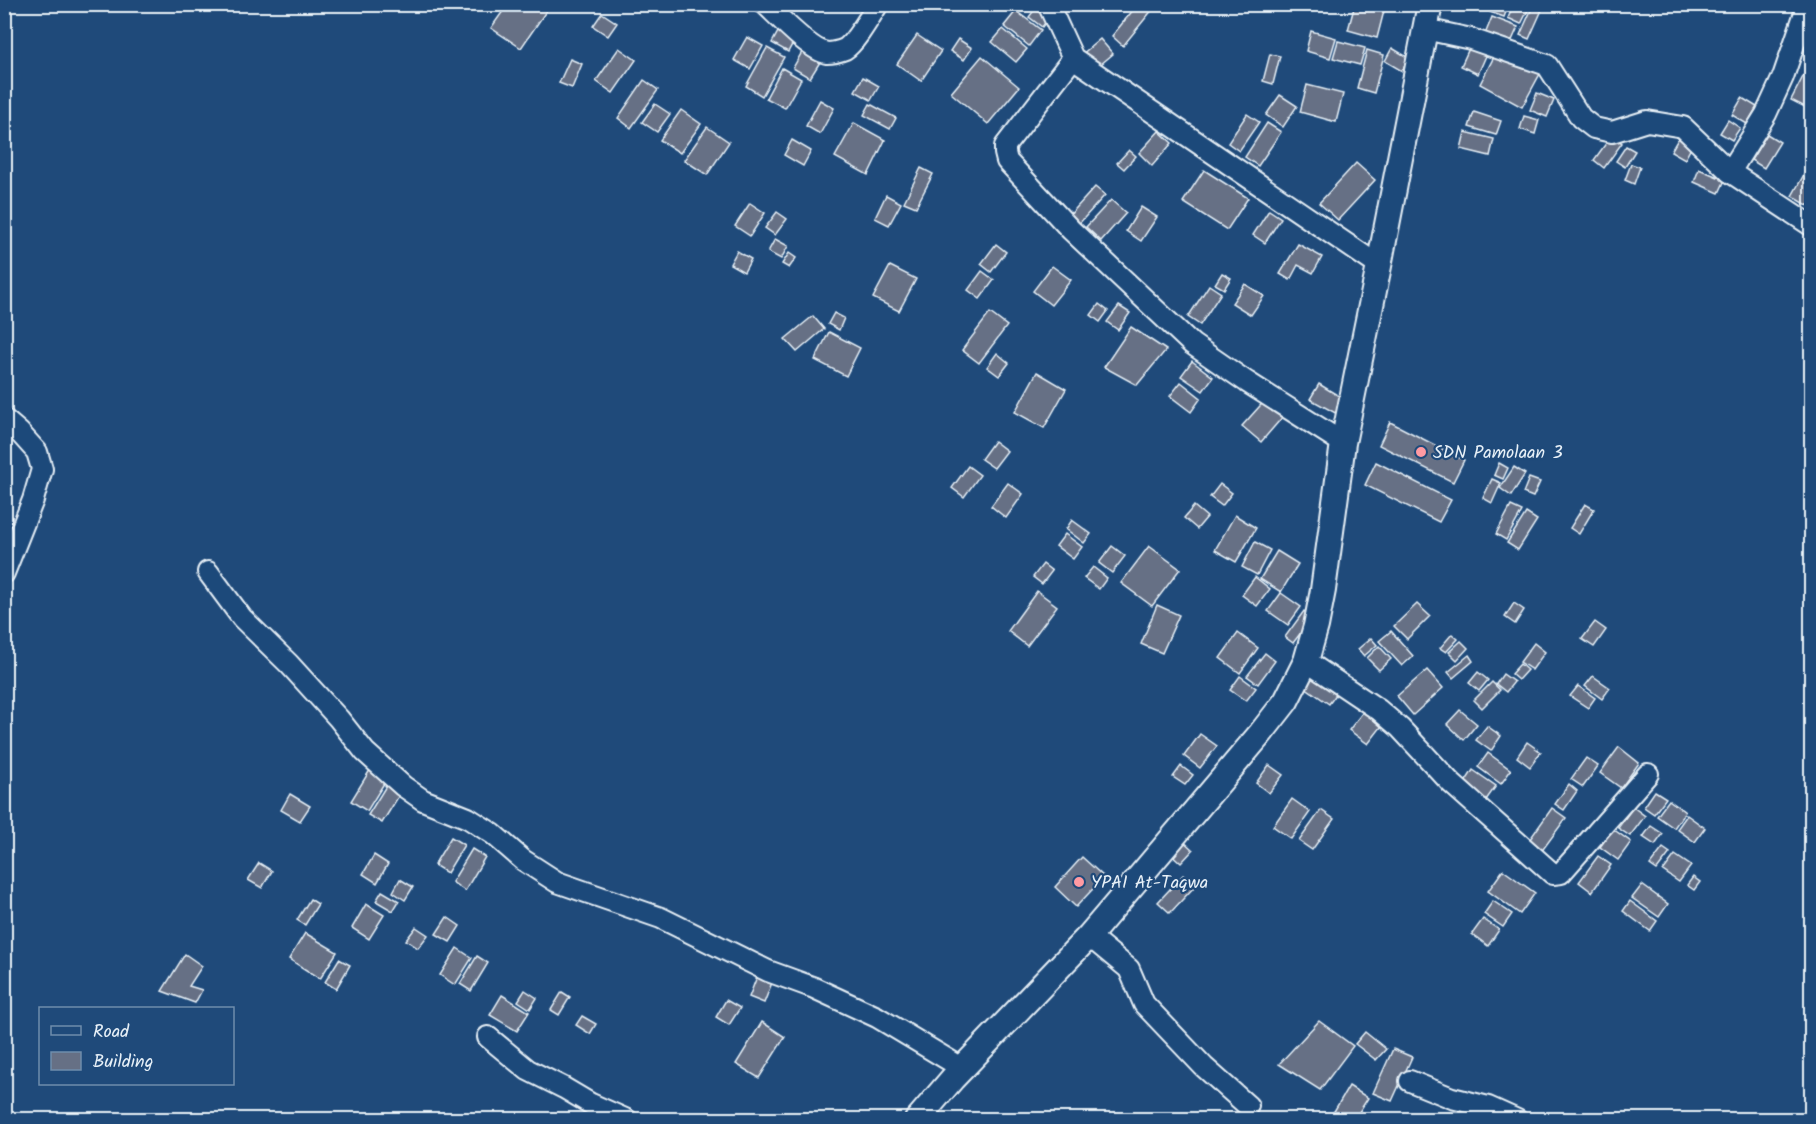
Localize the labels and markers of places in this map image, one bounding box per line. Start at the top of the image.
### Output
place label: SDN Pamolaan 3 [1433,439,1563,468]
marker: SDN Pamolaan 3 [1414,445,1428,459]
place label: YPAI At-Taqwa [1091,869,1208,898]
marker: YPAI At-Taqwa [1072,875,1086,889]

